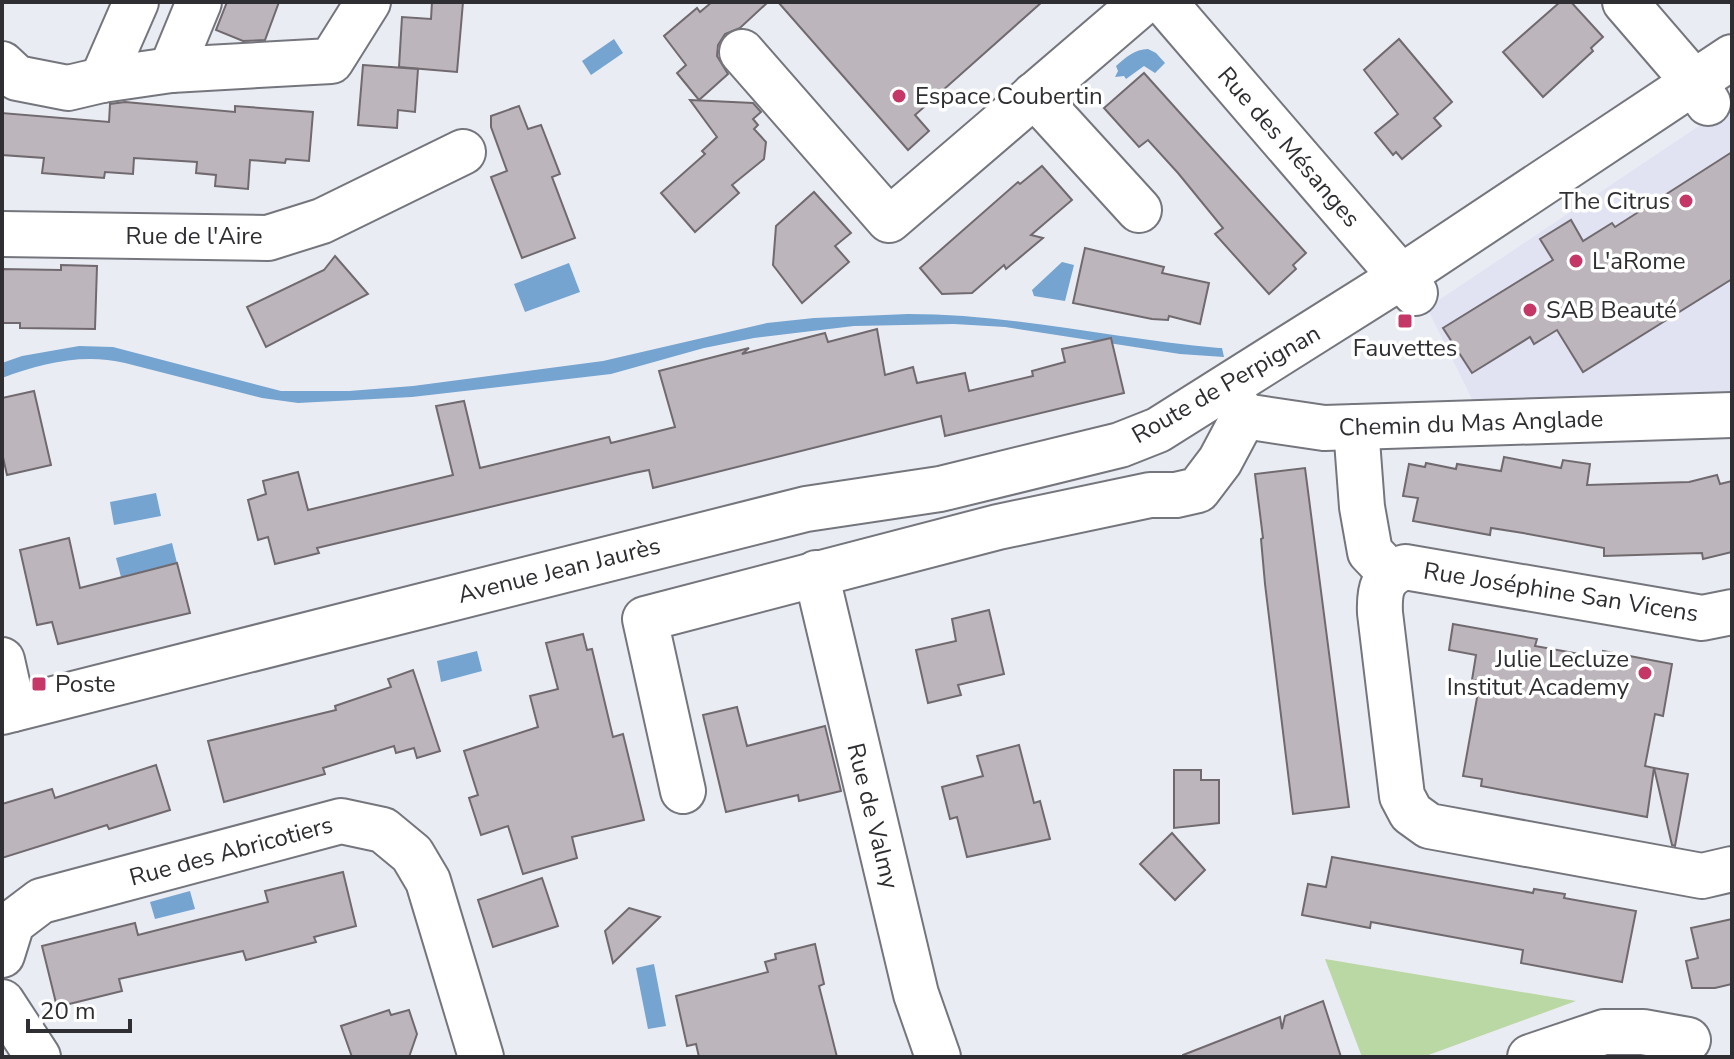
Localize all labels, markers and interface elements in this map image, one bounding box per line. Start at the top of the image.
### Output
street label: Rue des Mésanges [1210,60,1368,234]
place label: Espace Coubertin [915,80,1103,112]
marker: Espace Coubertin [890,87,908,105]
place label: The Citrus [1559,185,1670,217]
marker: The Citrus [1677,192,1695,210]
street label: Rue de l'Aire [125,220,263,252]
place label: L'aRome [1592,245,1686,277]
marker: L'aRome [1567,252,1585,270]
place label: SAB Beauté [1546,294,1677,326]
marker: SAB Beauté [1521,301,1539,319]
marker: Fauvettes [1396,312,1414,330]
street label: Route de Perpignan [1126,317,1326,451]
place label: Fauvettes [1353,332,1457,364]
street label: Chemin du Mas Anglade [1338,402,1604,444]
street label: Avenue Jean Jaurès [454,529,664,611]
street label: Rue Joséphine San Vicens [1421,554,1701,630]
place label: Julie Lecluze Institut Academy [1447,643,1630,703]
marker: Julie Lecluze Institut Academy [1636,664,1654,682]
place label: Poste [55,668,115,700]
marker: Poste [30,675,48,693]
street label: Rue de Valmy [839,740,907,893]
street label: Rue des Abricotiers [126,808,336,894]
scale bar [28,983,130,1033]
text: 20 m [40,995,96,1027]

